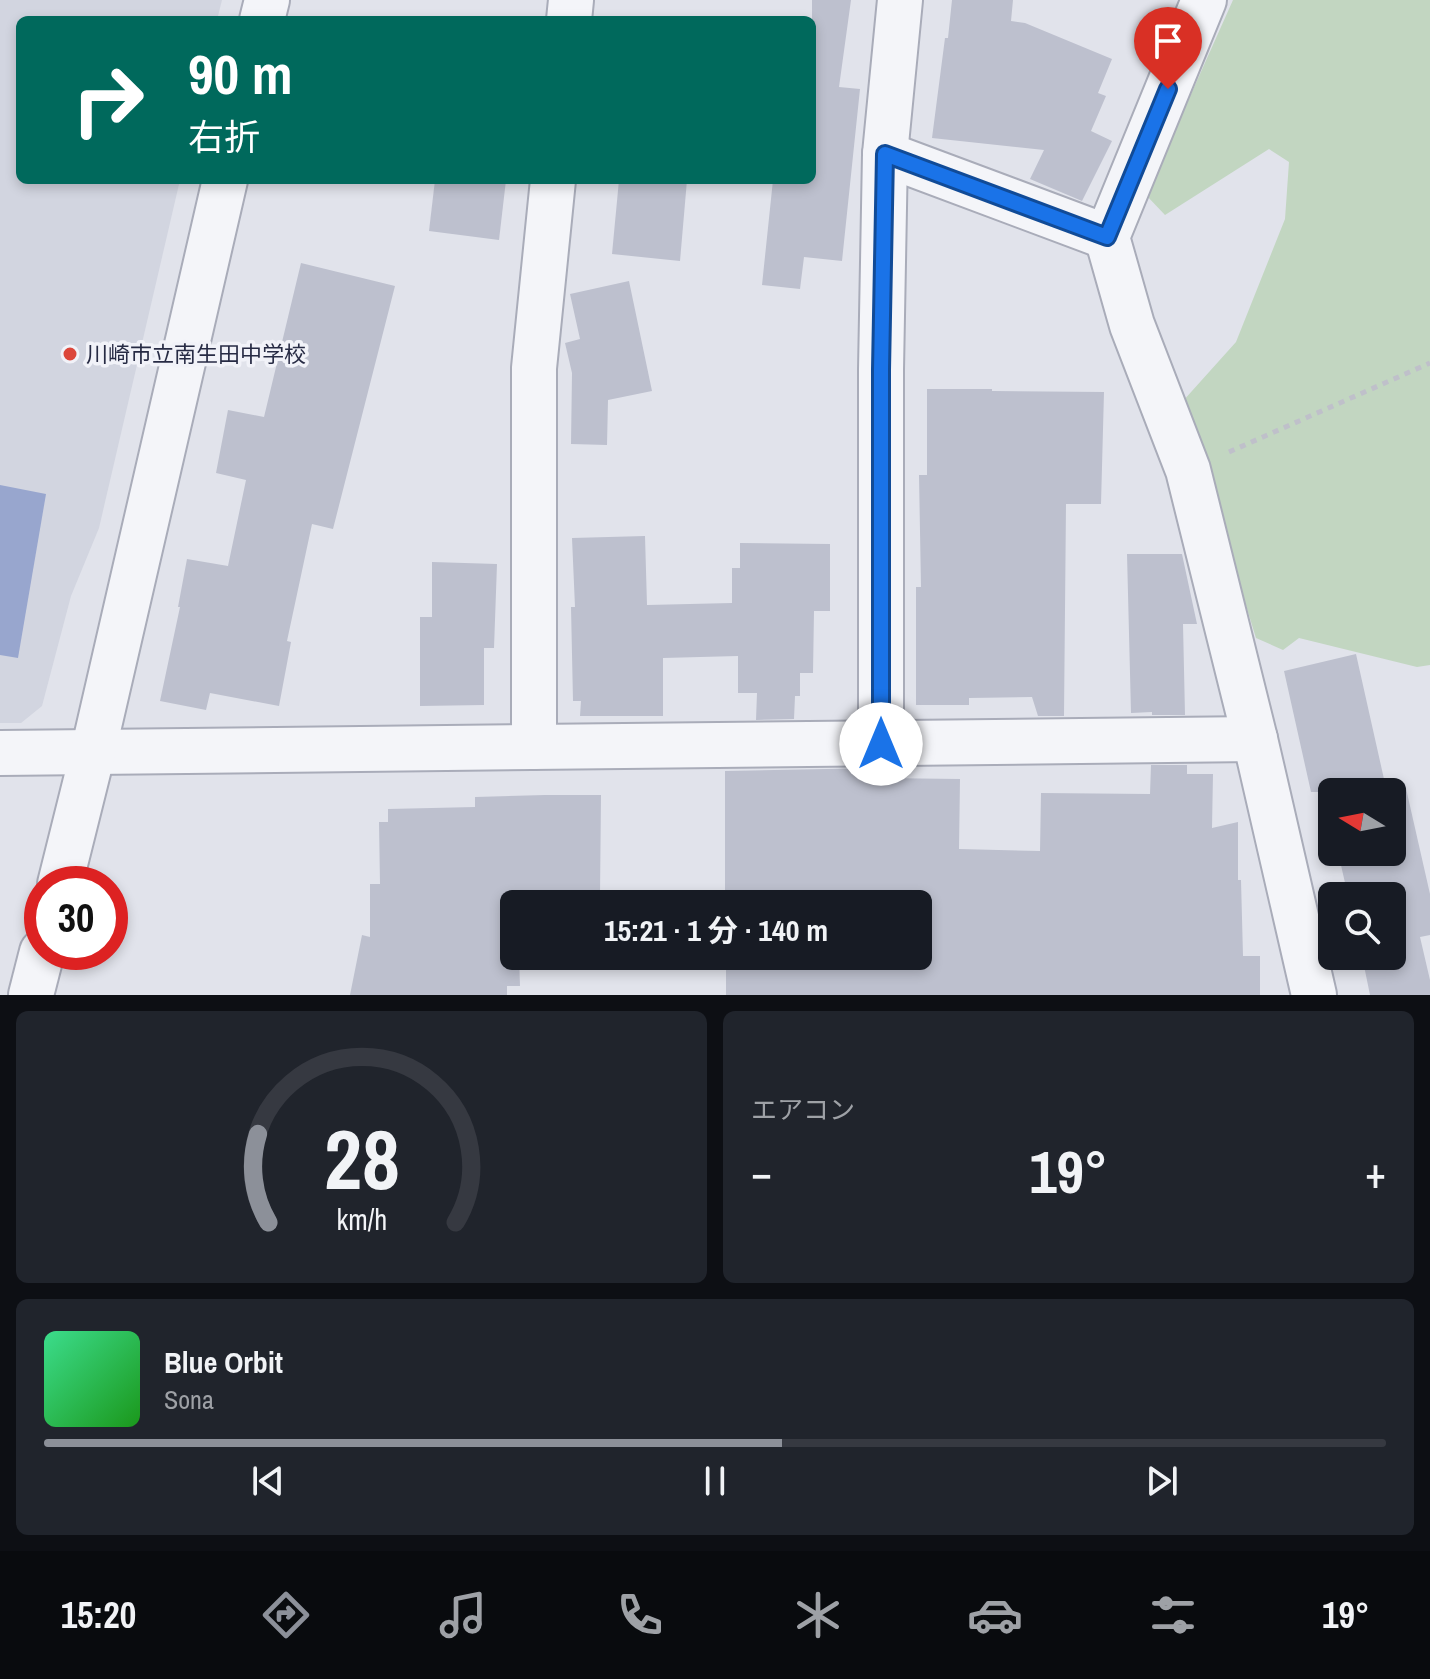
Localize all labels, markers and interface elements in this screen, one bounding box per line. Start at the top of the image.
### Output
pin [1134,7,1202,89]
icon: arrive [1146,19,1190,63]
text: 90 m [188,36,293,111]
icon: right [56,48,160,152]
text: 右折 [188,113,260,161]
place label: 川崎市立南生田中学校 [86,339,306,369]
marker: 川崎市立南生田中学校 [61,345,79,363]
position arrow [839,702,923,786]
north arrow [1318,778,1406,866]
map controls [1318,778,1406,970]
speed limit sign: 30 [24,866,128,970]
button: search [1318,882,1406,970]
text: 15:21 · 1 分 · 140 m [604,910,828,950]
text: エアコン [751,1092,855,1127]
text: 28 [324,1103,399,1215]
text: 19° [1029,1131,1108,1212]
text: − [751,1142,772,1202]
text: + [1365,1142,1386,1202]
text: km/h [336,1200,387,1239]
text: Blue Orbit [164,1342,283,1382]
text: Sona [164,1382,214,1417]
icon: previous [246,1459,290,1503]
icon: pause [693,1459,737,1503]
icon: next [1140,1459,1184,1503]
icon: directions [258,1587,314,1643]
icon: music [435,1587,491,1643]
icon: phone [612,1587,668,1643]
icon: climate [790,1587,846,1643]
icon: car [967,1587,1023,1643]
icon: filters [1145,1587,1201,1643]
text: 15:20 [61,1591,136,1639]
text: 19° [1322,1591,1369,1639]

